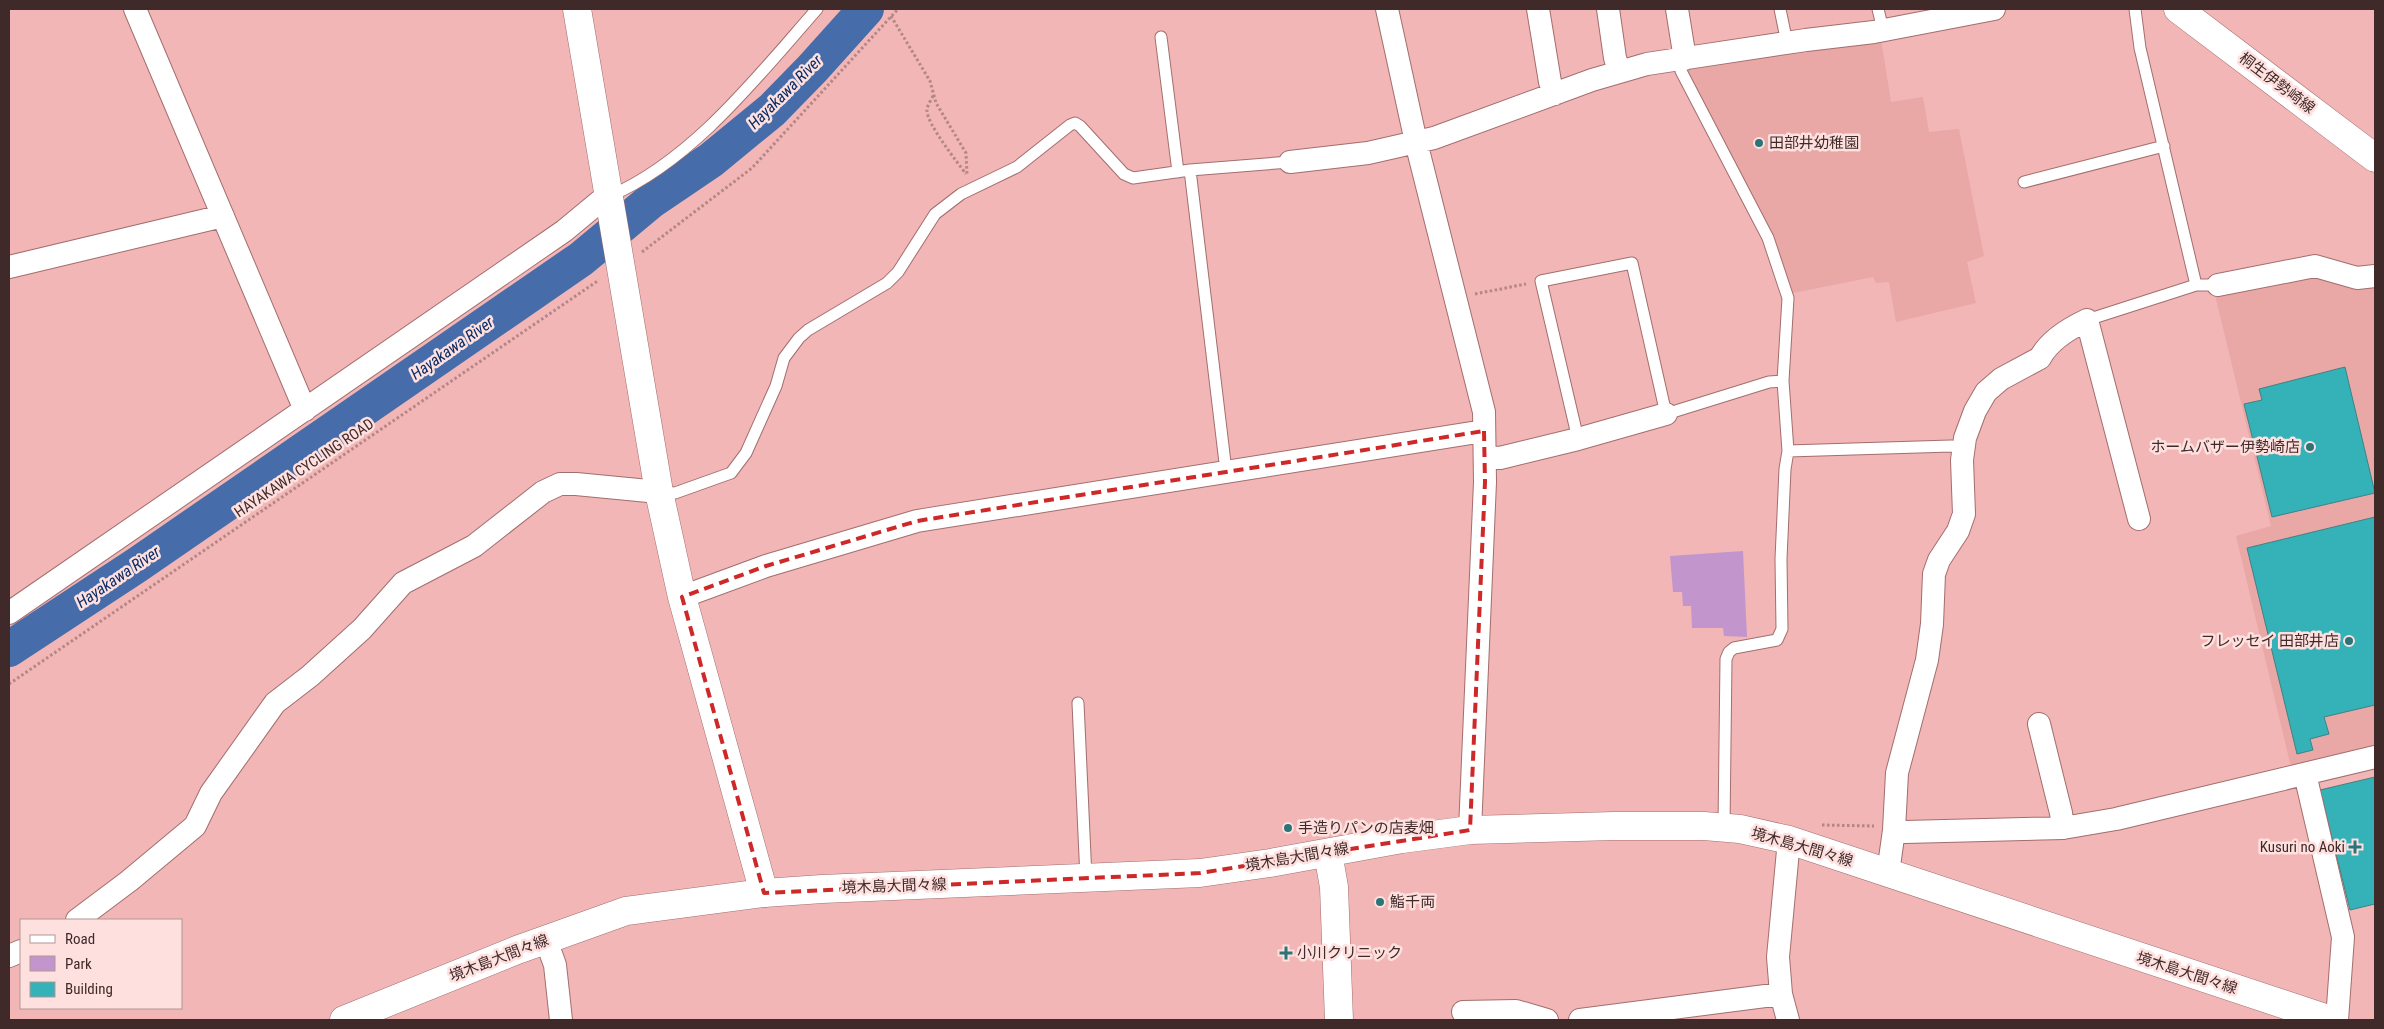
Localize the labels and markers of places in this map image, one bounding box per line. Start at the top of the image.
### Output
place label: 田部井幼稚園 [1769,134,1859,152]
marker: 田部井幼稚園 [1753,137,1765,149]
place label: ホームバザー伊勢崎店 [2150,438,2300,456]
marker: ホームバザー伊勢崎店 [2304,441,2316,453]
place label: フレッセイ 田部井店 [2201,632,2339,650]
marker: フレッセイ 田部井店 [2343,635,2355,647]
place label: 手造りパンの店麦畑 [1298,819,1434,837]
marker: 手造りパンの店麦畑 [1282,822,1294,834]
place label: Kusuri no Aoki [2260,838,2345,856]
marker: Kusuri no Aoki [2349,841,2361,853]
place label: 鮨千両 [1390,893,1435,911]
marker: 鮨千両 [1374,896,1386,908]
place label: 小川クリニック [1297,944,1402,962]
marker: 小川クリニック [1279,946,1293,960]

